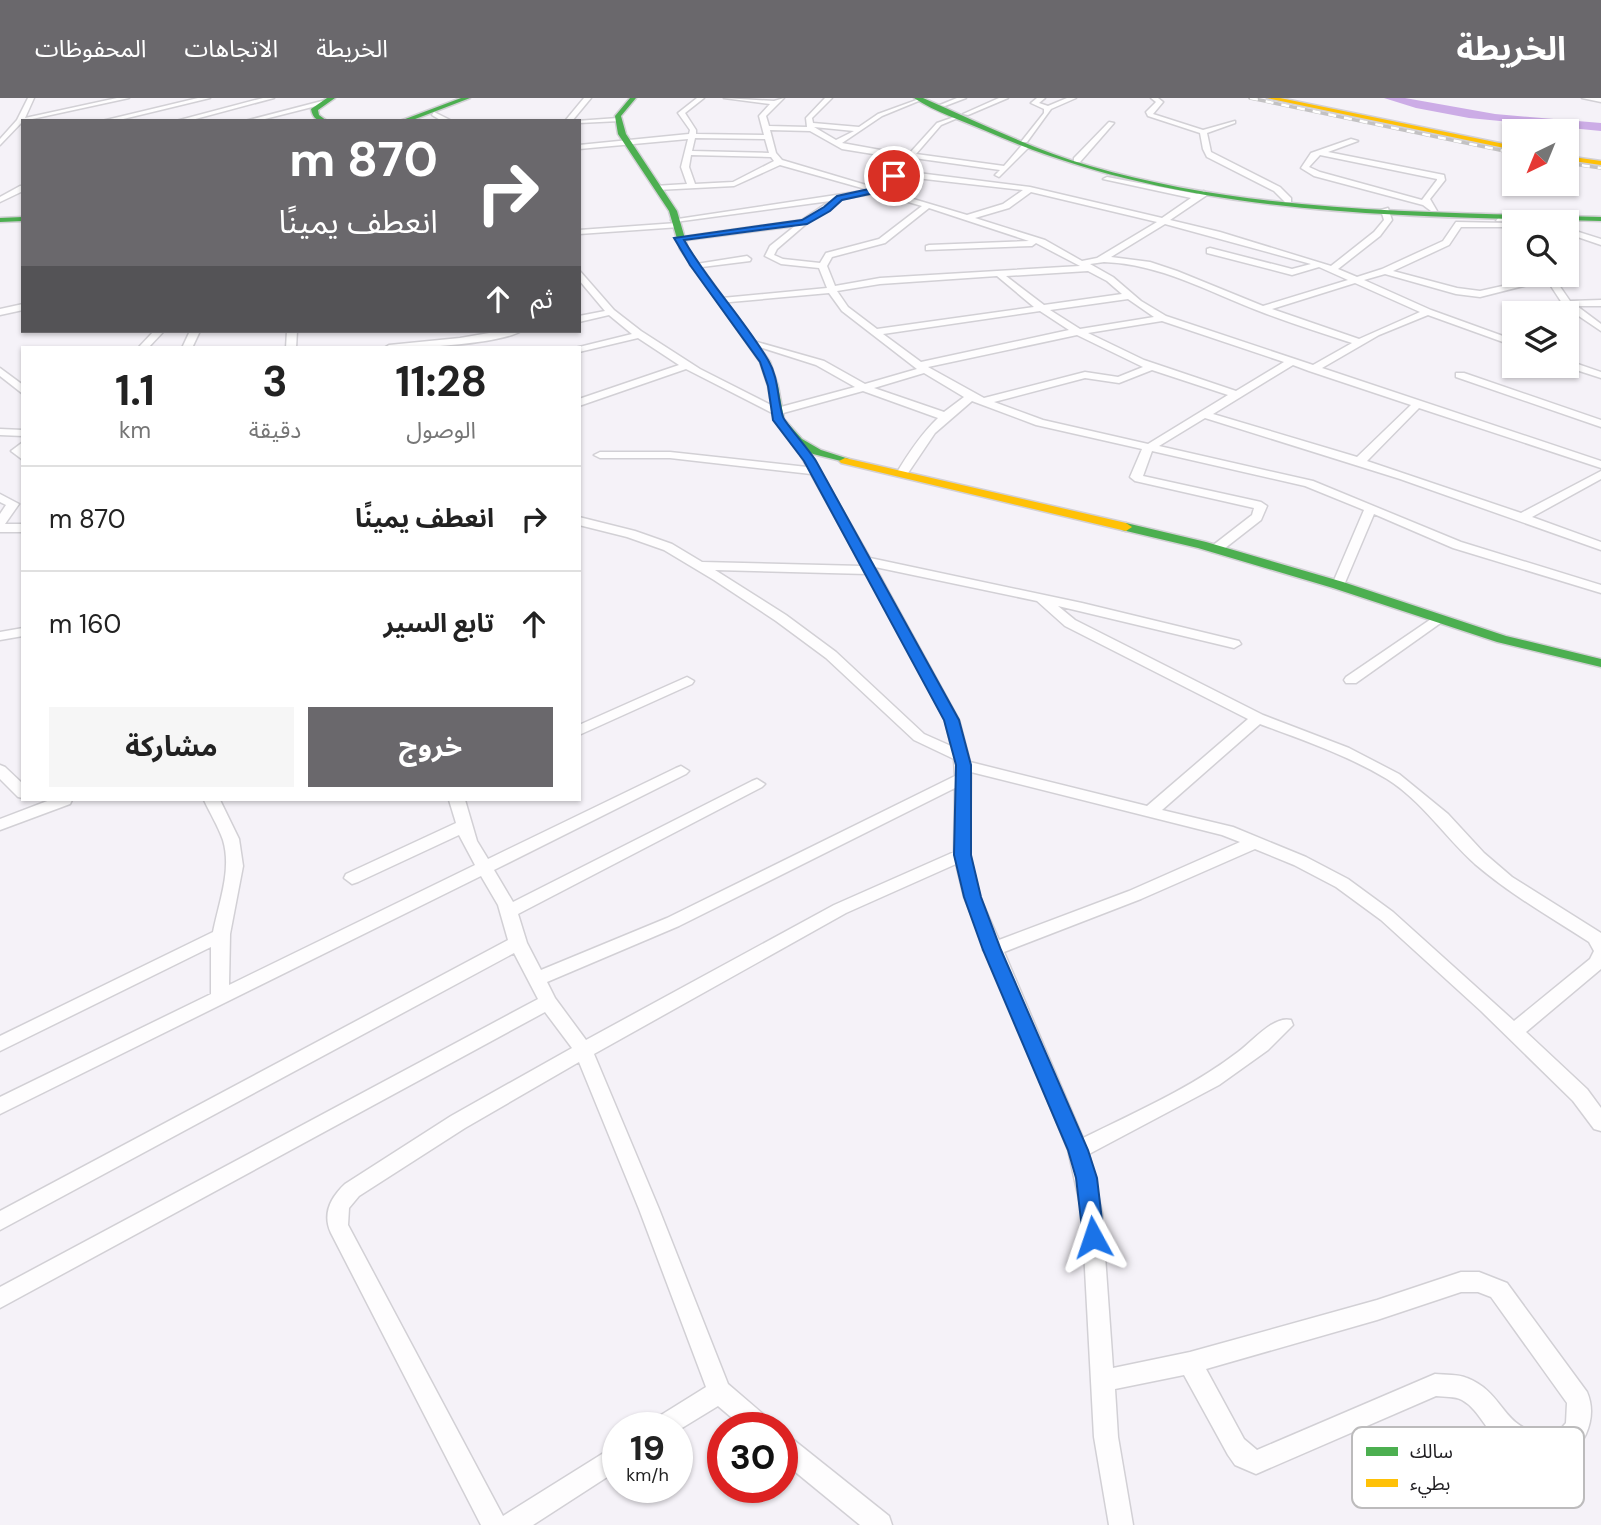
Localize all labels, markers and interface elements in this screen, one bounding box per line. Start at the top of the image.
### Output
text: الخريطة [1456,27,1566,70]
text: المحفوظات [35,33,146,64]
text: الاتجاهات [184,33,278,64]
text: الخريطة [316,33,388,64]
north arrow [1502,119,1578,196]
map controls [1502,119,1579,378]
text: 870 m [289,127,438,191]
pin [864,146,924,206]
icon: right [462,147,553,238]
icon: arrive [875,157,913,195]
text: انعطف يمينًا [278,201,438,243]
button: search [1502,210,1579,287]
icon: ahead [479,280,517,318]
text: ثم [531,282,553,316]
button: layers [1502,301,1579,378]
text: 3 [262,354,288,409]
text: 11:28 [395,354,487,409]
text: 1.1 [115,363,155,418]
text: km [119,415,151,445]
text: دقيقة [249,415,301,445]
text: الوصول [406,415,476,445]
icon: right [515,500,553,538]
text: انعطف يمينًا [355,501,494,535]
text: 870 m [49,502,126,536]
icon: ahead [515,605,553,643]
text: تابع السير [384,606,494,640]
text: 160 m [49,607,121,641]
button: مشاركة [49,707,294,787]
button: خروج [308,707,553,787]
position arrow [1056,1200,1130,1274]
speed limit sign: 30 [707,1412,798,1503]
text: 19 [630,1425,665,1471]
legend [1352,1427,1584,1508]
text: سالك [1410,1439,1453,1464]
text: km/h [626,1463,669,1487]
text: بطيء [1410,1471,1450,1498]

